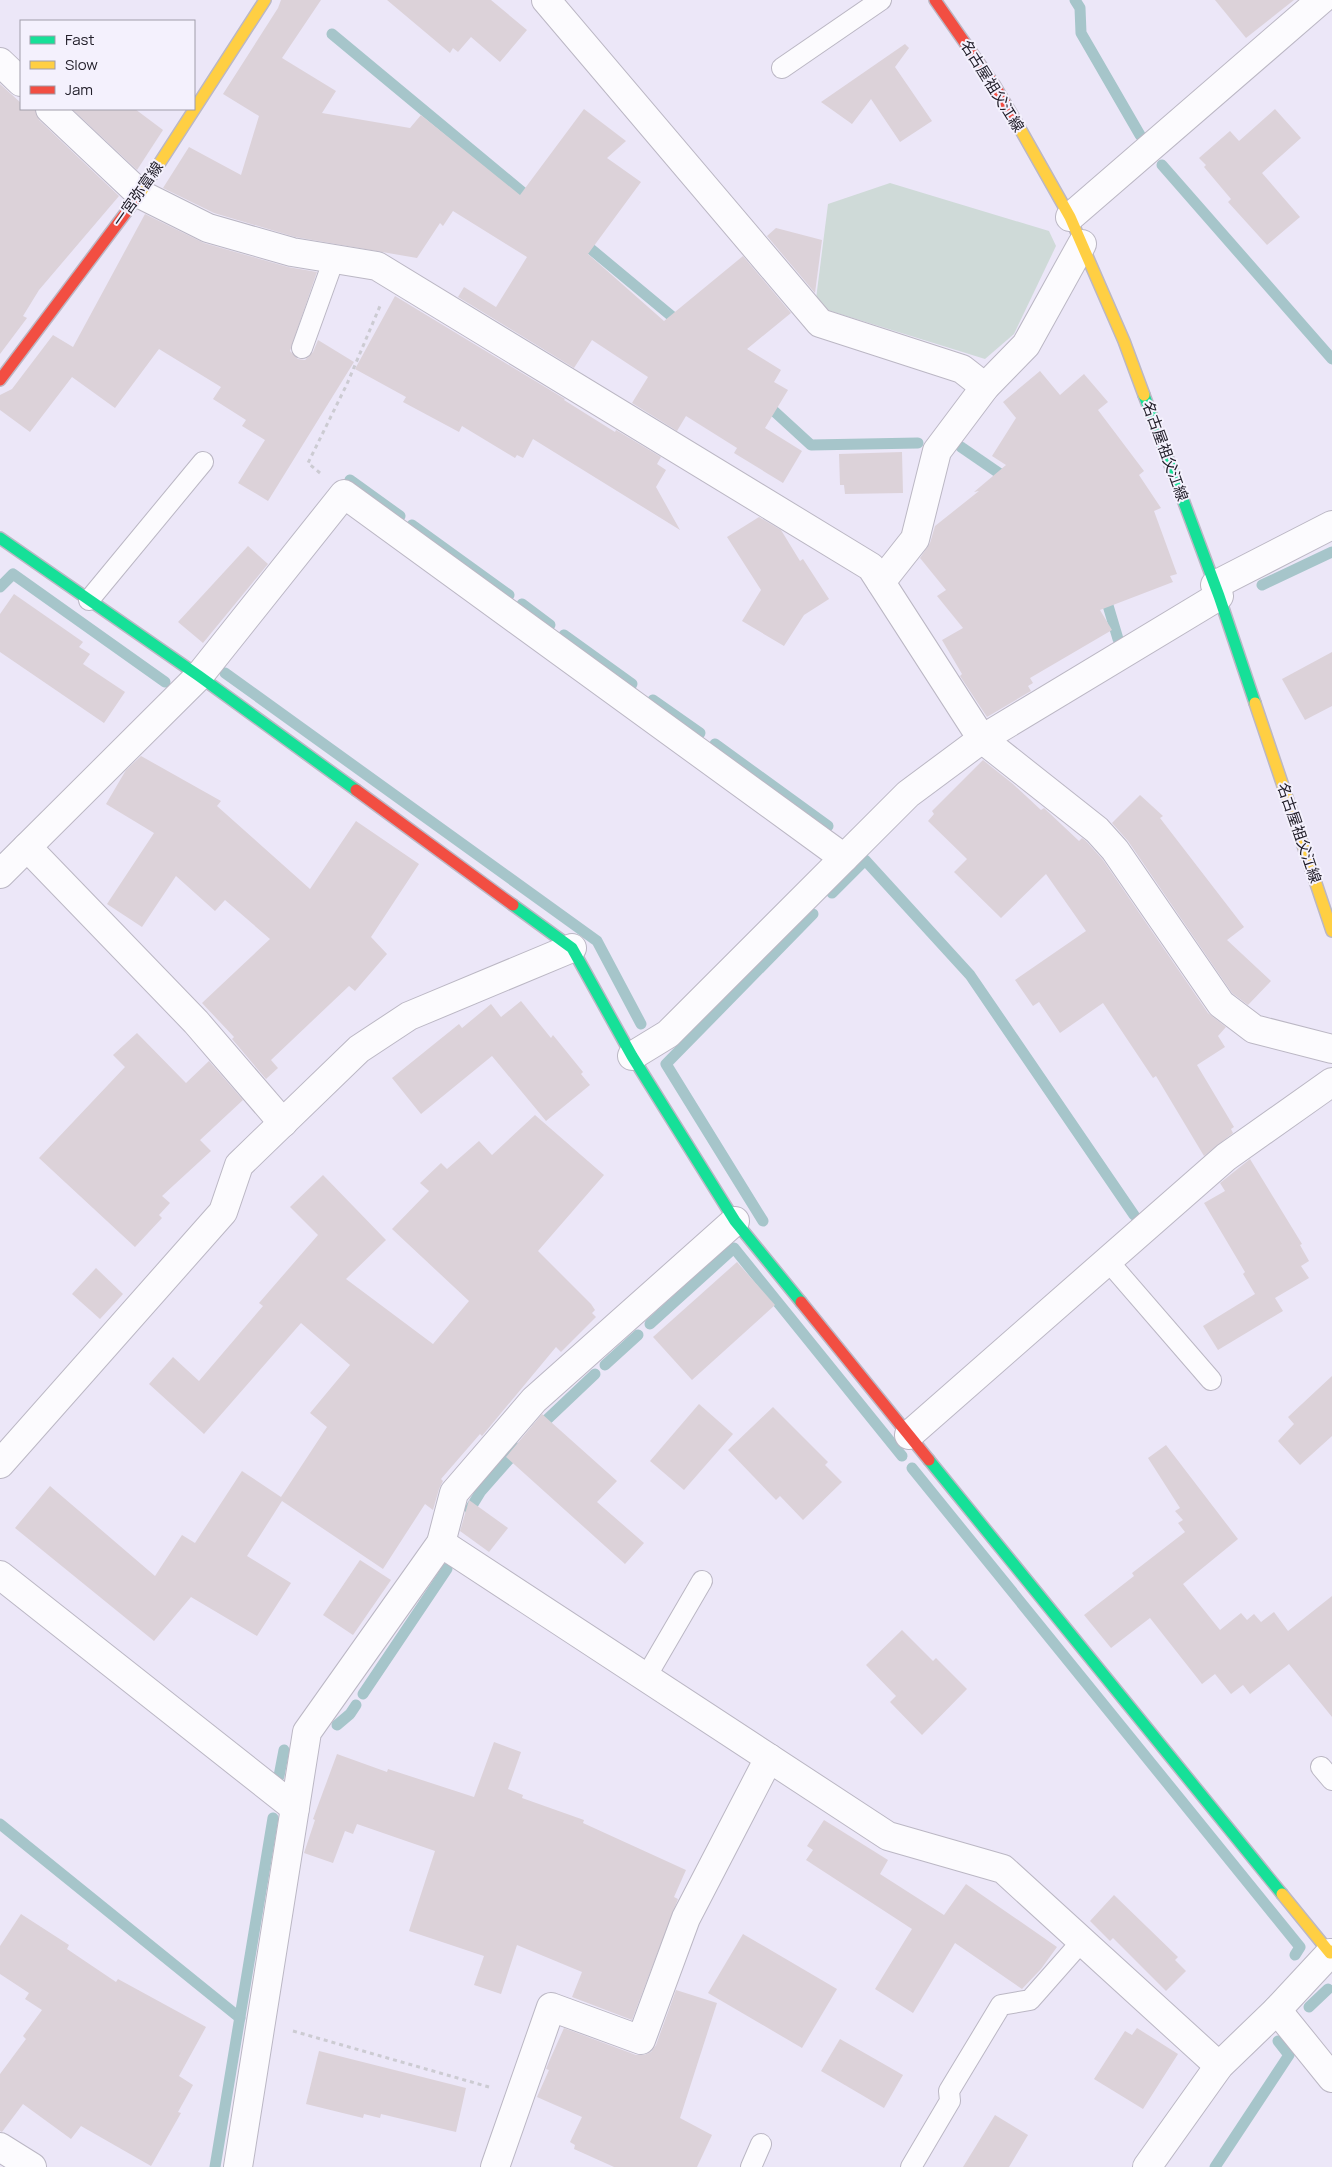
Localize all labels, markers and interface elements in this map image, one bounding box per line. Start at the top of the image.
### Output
legend [20,20,195,110]
text: Fast [65,29,94,50]
street label: 名古屋祖父江線 [956,36,1029,136]
text: Slow [65,54,98,75]
text: Jam [65,79,93,100]
street label: 一宮弥富線 [107,157,168,230]
street label: 名古屋祖父江線 [1138,398,1193,504]
street label: 名古屋祖父江線 [1272,780,1326,886]

